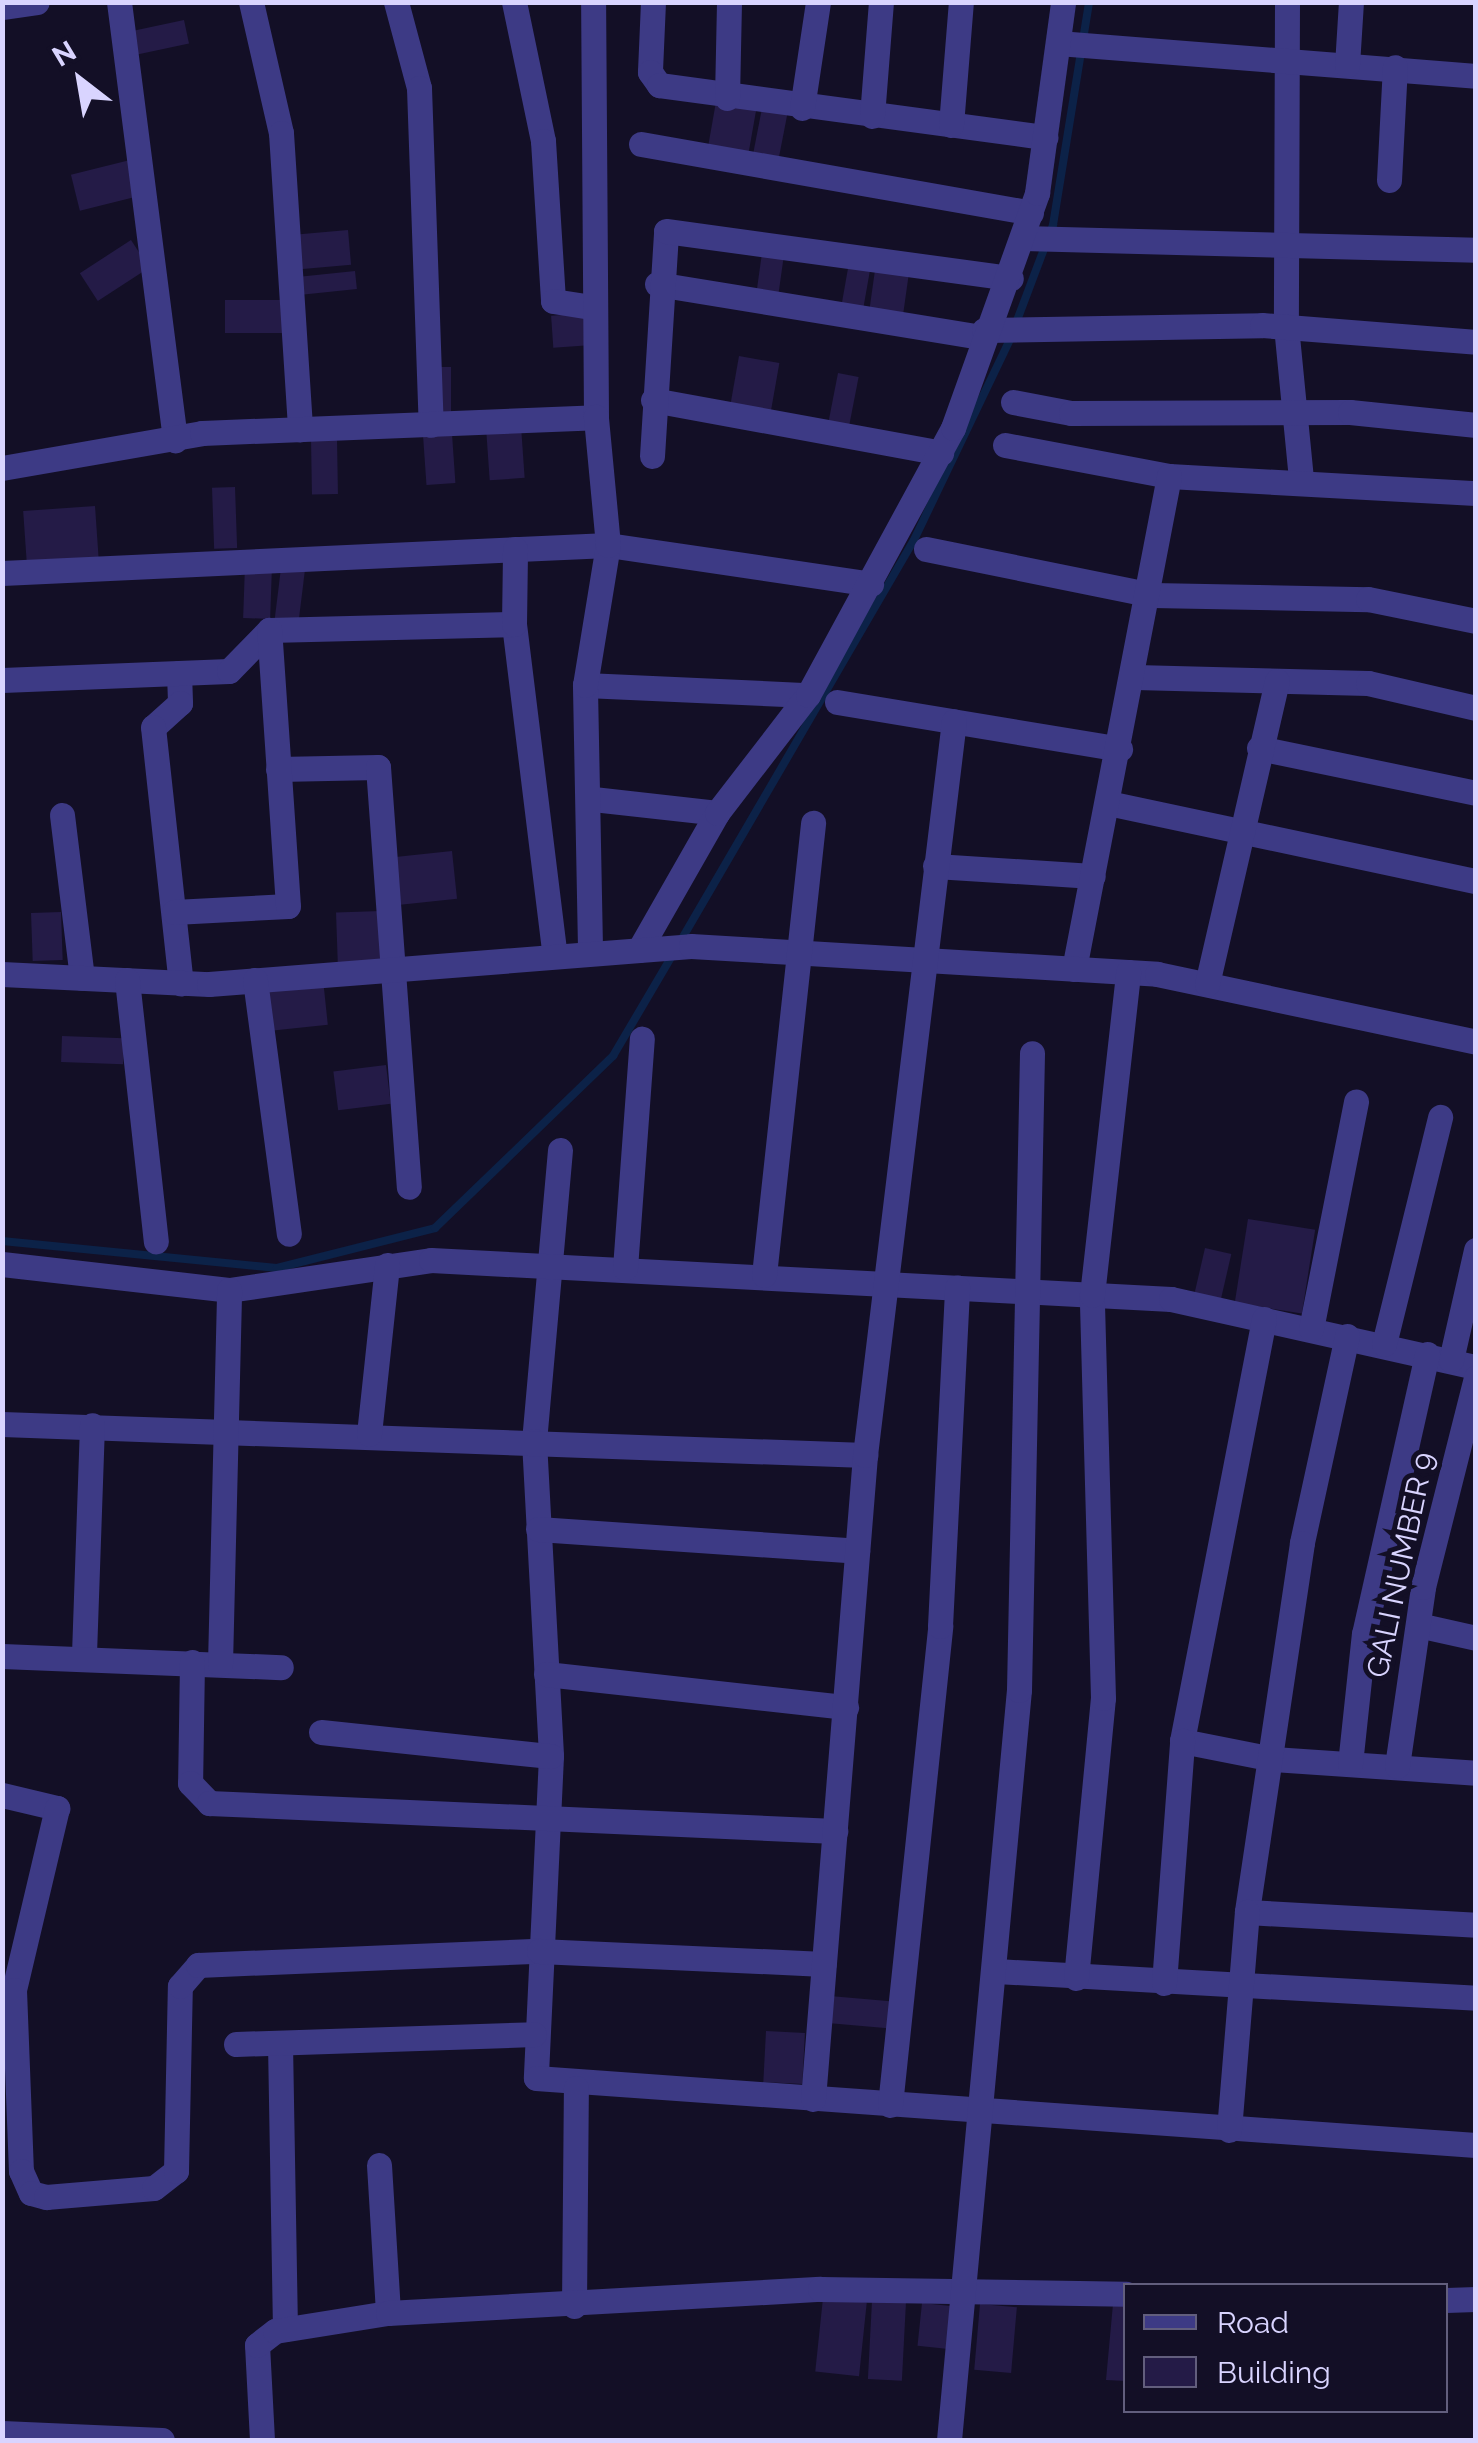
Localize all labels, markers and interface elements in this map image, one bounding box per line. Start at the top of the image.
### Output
north arrow [30,30,130,130]
text: N [47,34,82,74]
street label: GALI NUMBER 9 [1360,1449,1442,1681]
legend [1123,2283,1448,2413]
text: Road [1217,2305,1289,2340]
text: Building [1217,2355,1331,2390]

